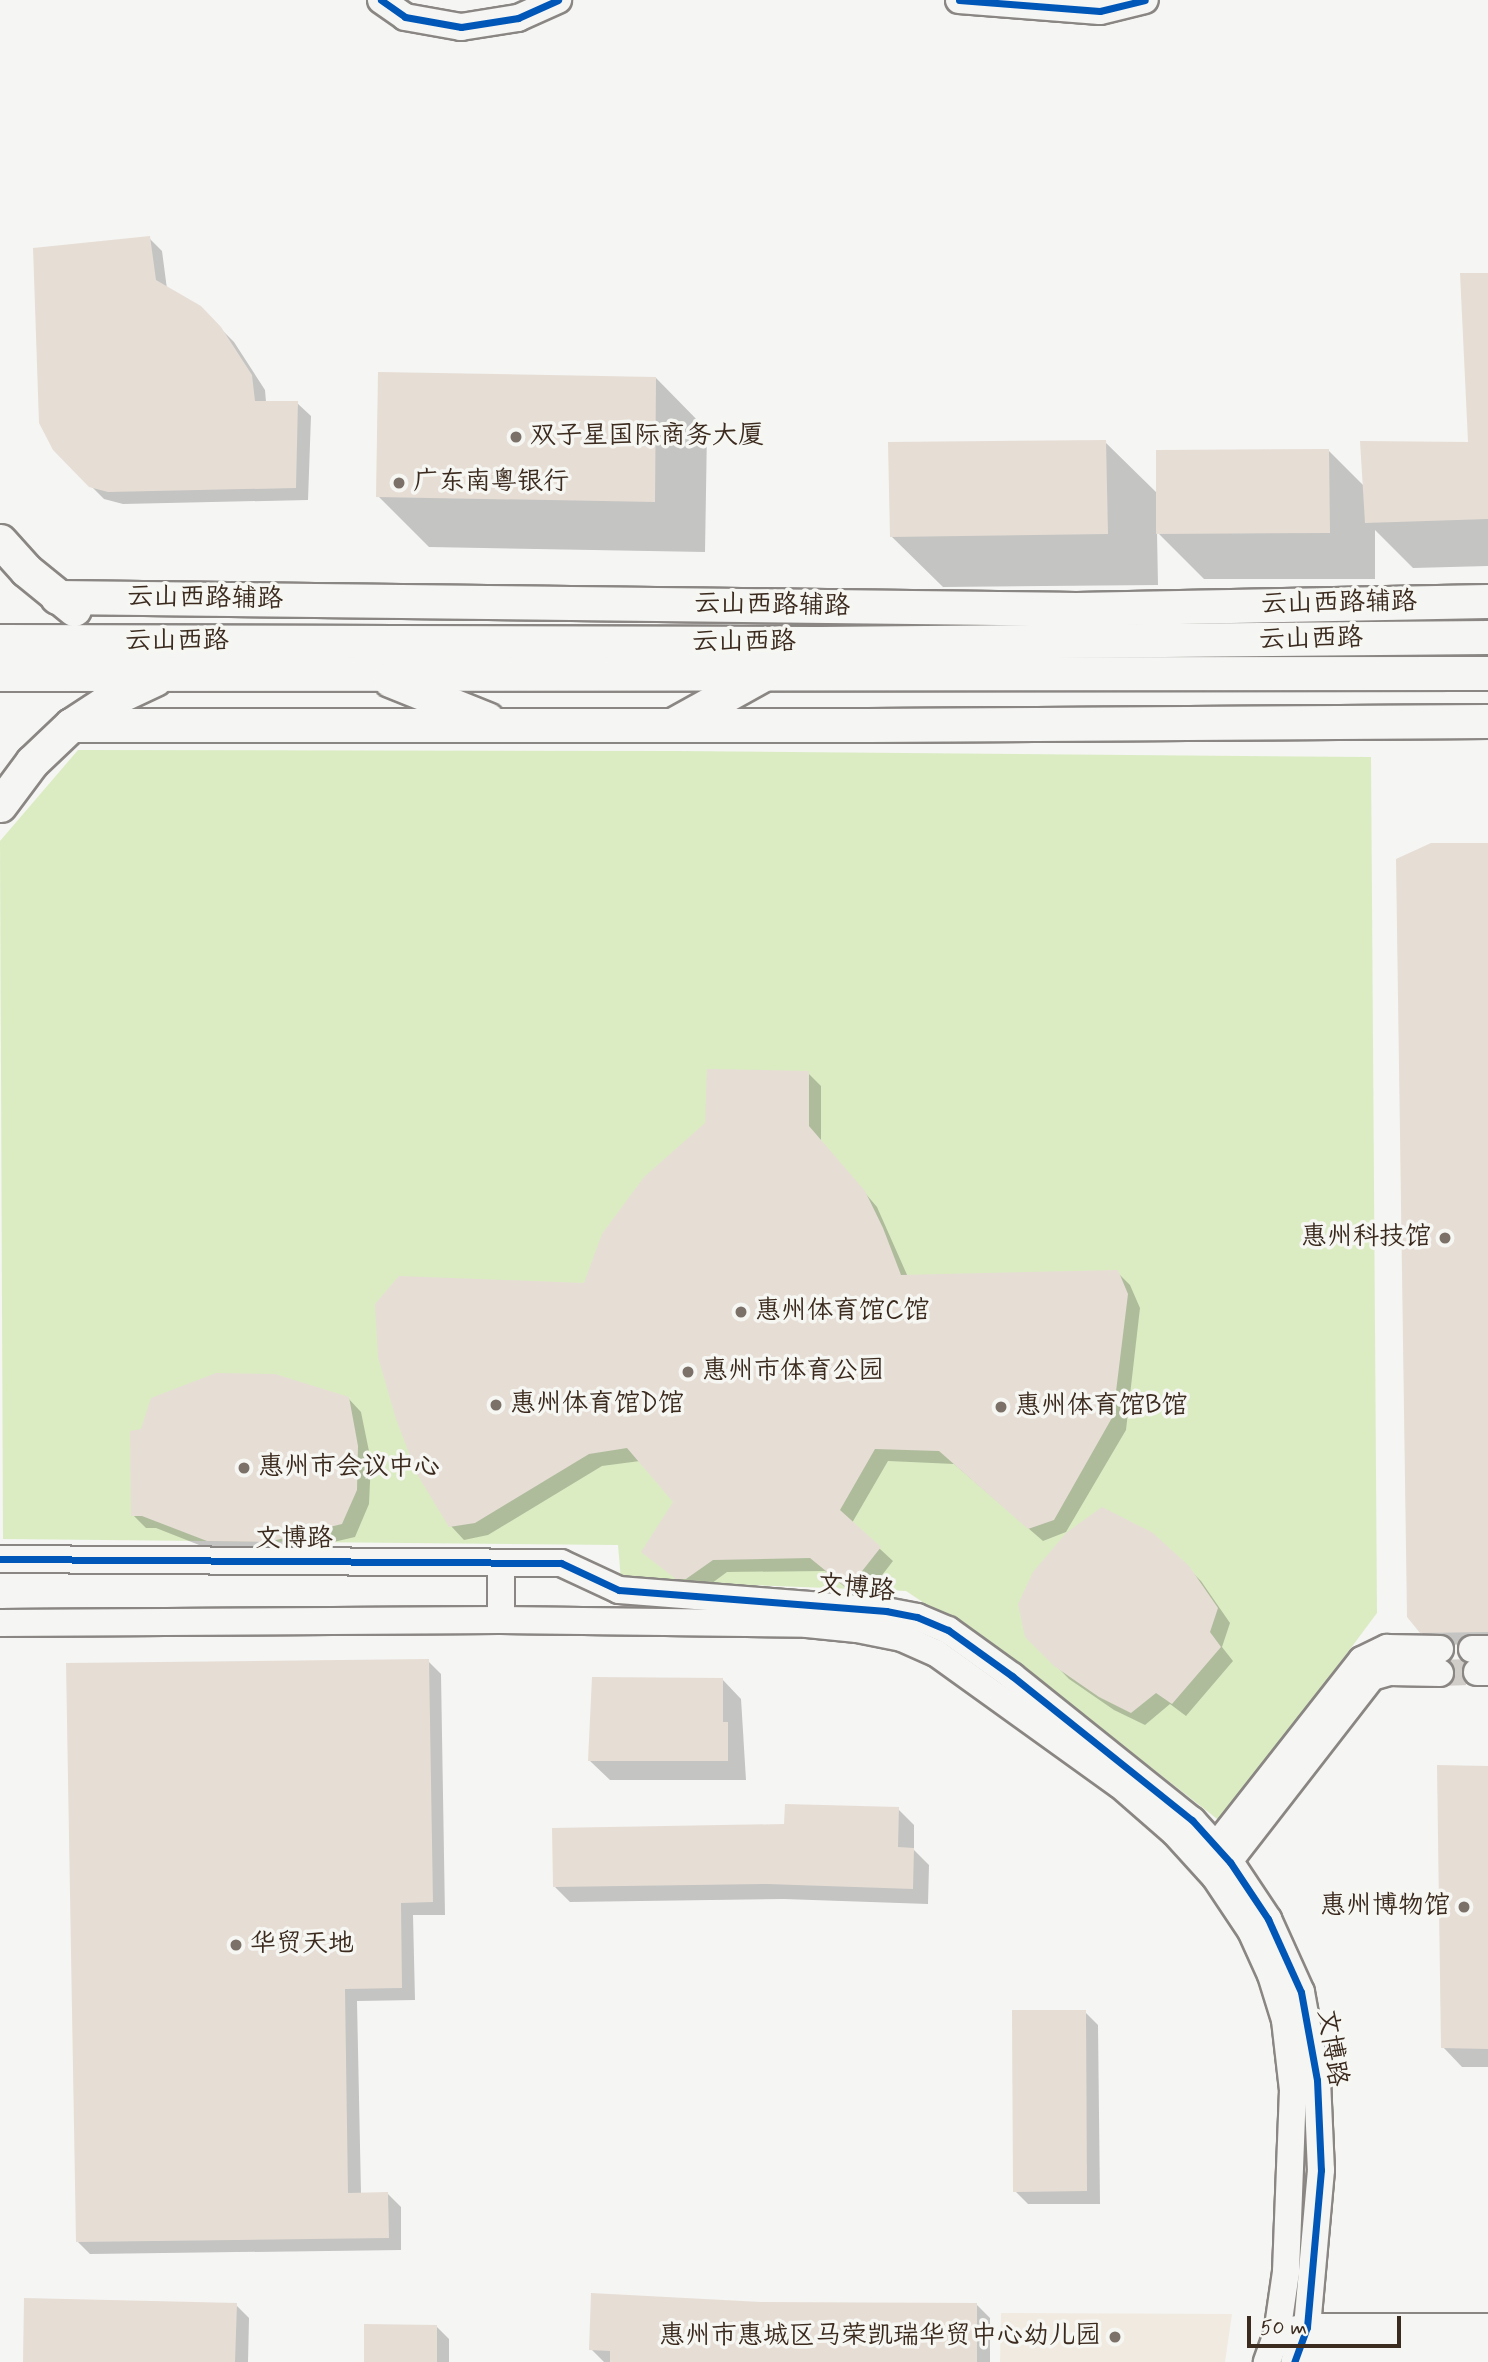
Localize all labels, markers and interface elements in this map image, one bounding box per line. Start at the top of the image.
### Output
place label: 双子星国际商务大厦 [530,421,764,453]
marker: 双子星国际商务大厦 [508,429,524,445]
place label: 广东南粤银行 [413,467,569,499]
marker: 广东南粤银行 [391,475,407,491]
street label: 云山西路辅路 [127,582,283,616]
street label: 云山西路辅路 [1261,587,1417,621]
street label: 云山西路辅路 [694,589,850,623]
street label: 云山西路 [1259,623,1363,657]
street label: 云山西路 [125,626,229,658]
street label: 云山西路 [692,627,796,659]
place label: 惠州科技馆 [1301,1222,1431,1254]
marker: 惠州科技馆 [1437,1230,1453,1246]
place label: 惠州体育馆C馆 [755,1296,929,1328]
marker: 惠州体育馆C馆 [733,1304,749,1320]
place label: 惠州市体育公园 [702,1356,884,1388]
marker: 惠州市体育公园 [680,1364,696,1380]
place label: 惠州体育馆D馆 [510,1389,684,1421]
place label: 惠州体育馆B馆 [1015,1391,1187,1423]
marker: 惠州体育馆D馆 [488,1397,504,1413]
marker: 惠州体育馆B馆 [993,1399,1009,1415]
place label: 惠州市会议中心 [258,1452,440,1484]
marker: 惠州市会议中心 [236,1460,252,1476]
street label: 文博路 [255,1524,333,1556]
street label: 文博路 [816,1569,896,1609]
place label: 惠州博物馆 [1320,1891,1450,1923]
marker: 惠州博物馆 [1456,1899,1472,1915]
place label: 华贸天地 [250,1929,354,1961]
marker: 华贸天地 [228,1937,244,1953]
street label: 文博路 [1309,2007,1353,2089]
scale bar [1250,2302,1404,2346]
text: 50 m [1260,2314,1307,2342]
place label: 惠州市惠城区马荣凯瑞华贸中心幼儿园 [659,2321,1101,2353]
marker: 惠州市惠城区马荣凯瑞华贸中心幼儿园 [1107,2329,1123,2345]

